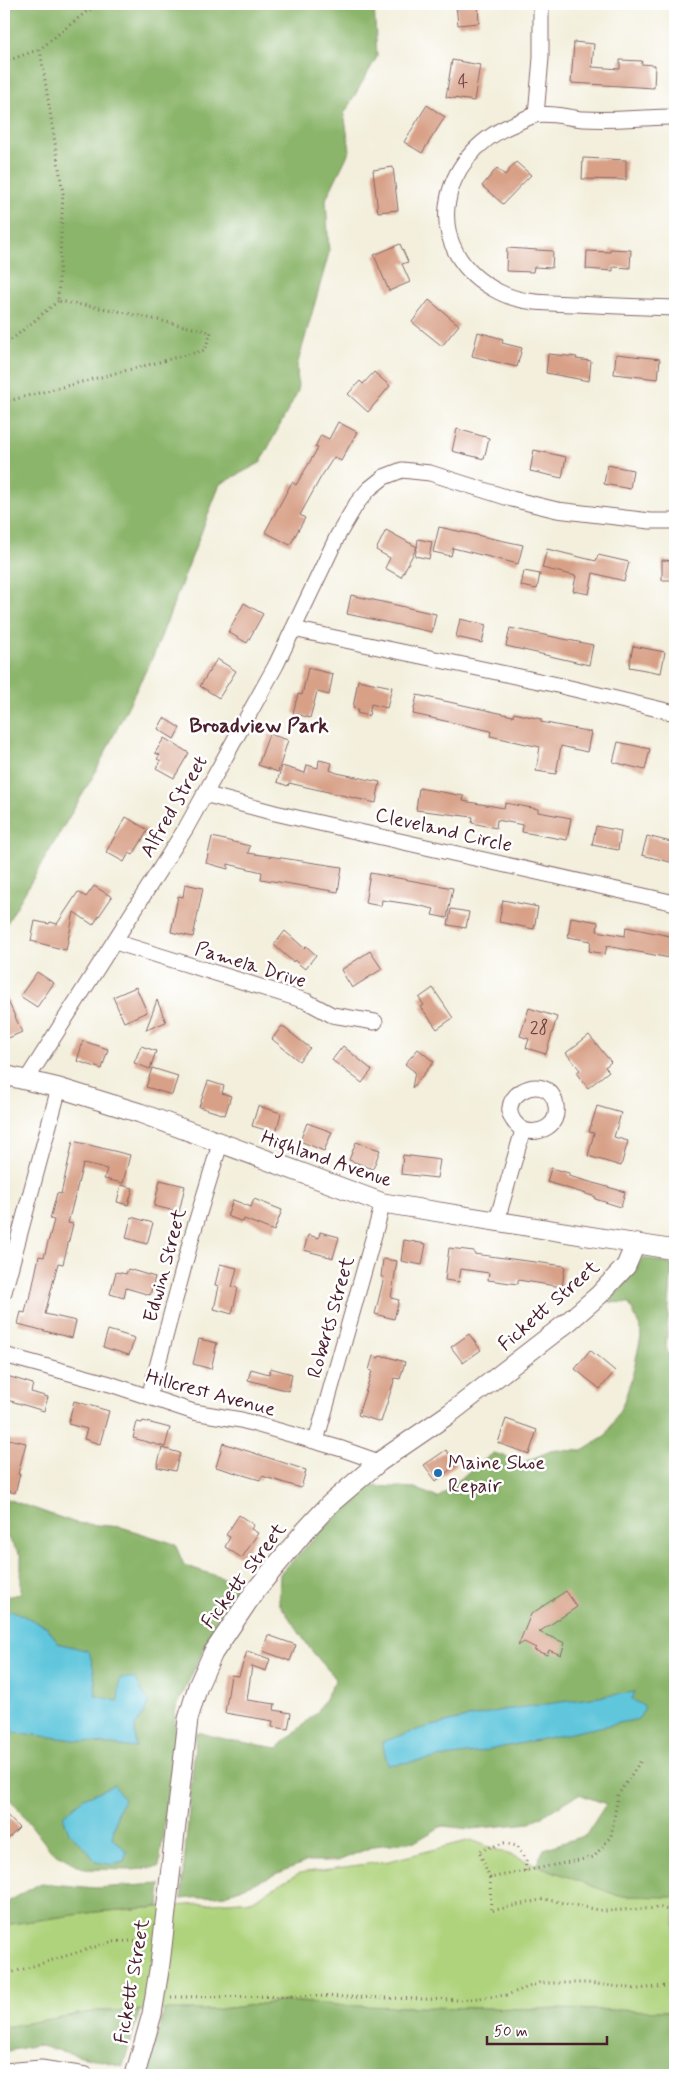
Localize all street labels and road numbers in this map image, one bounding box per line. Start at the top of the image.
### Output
street label: Alfred Street [134,751,214,863]
street label: Cleveland Circle [373,802,515,859]
street label: Pamela Drive [192,936,310,995]
street label: Highland Avenue [257,1124,396,1196]
street label: Edwin Street [137,1205,194,1325]
street label: Roberts Street [301,1253,362,1381]
street label: Fickett Street [492,1254,606,1358]
street label: Hillcrest Avenue [143,1363,279,1424]
street label: Fickett Street [195,1517,293,1634]
street label: Fickett Street [108,1916,157,2046]

